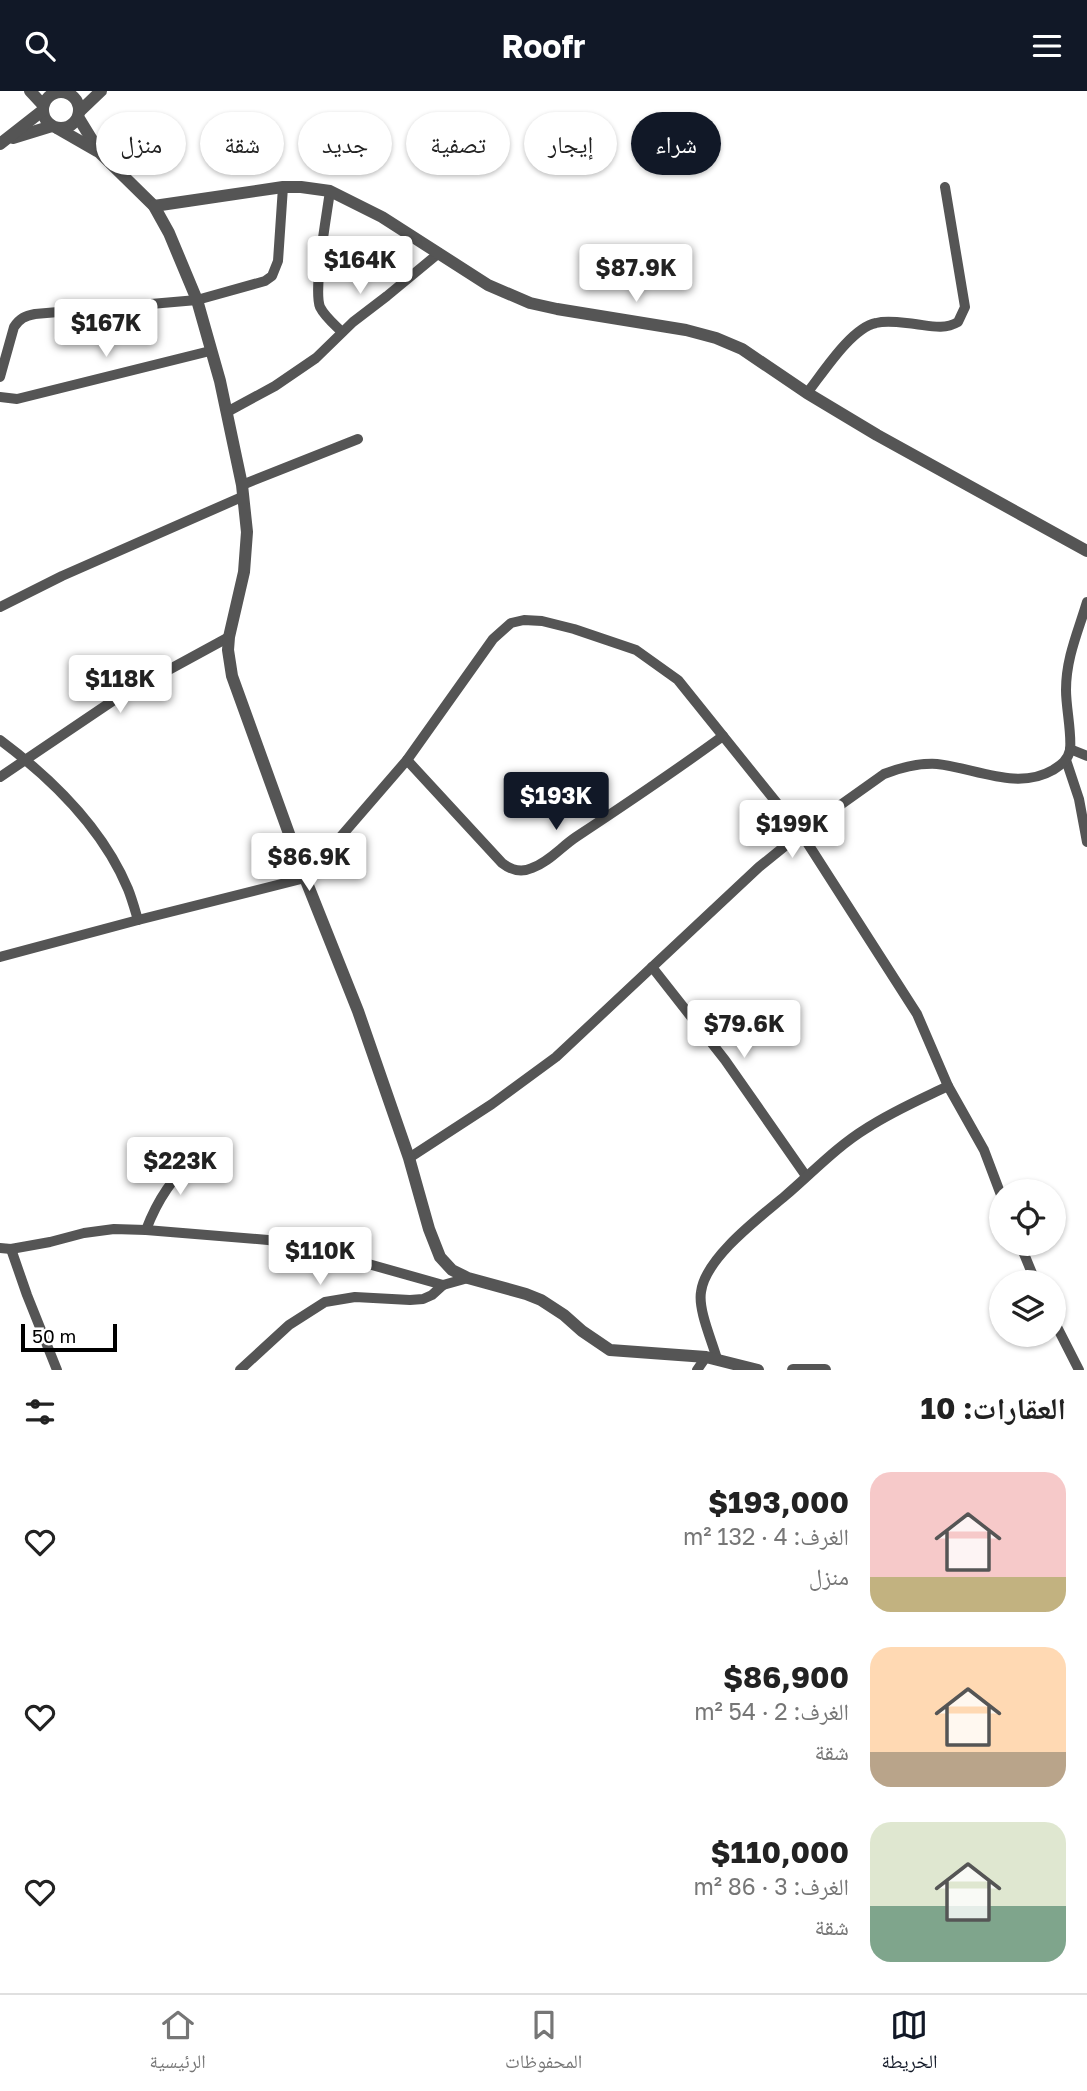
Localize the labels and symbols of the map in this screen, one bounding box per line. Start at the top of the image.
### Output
pin: $164K [311,237,409,296]
pin: $87.9K [579,245,693,304]
pin: $167K [57,299,155,359]
pin: $118K [71,655,169,715]
pin: $193K [507,773,605,832]
pin: $199K [743,801,841,860]
pin: $86.9K [252,833,366,893]
pin: $79.6K [687,1000,801,1060]
pin: $223K [131,1137,229,1197]
pin: $110K [271,1227,369,1287]
scale bar [21,1321,117,1353]

